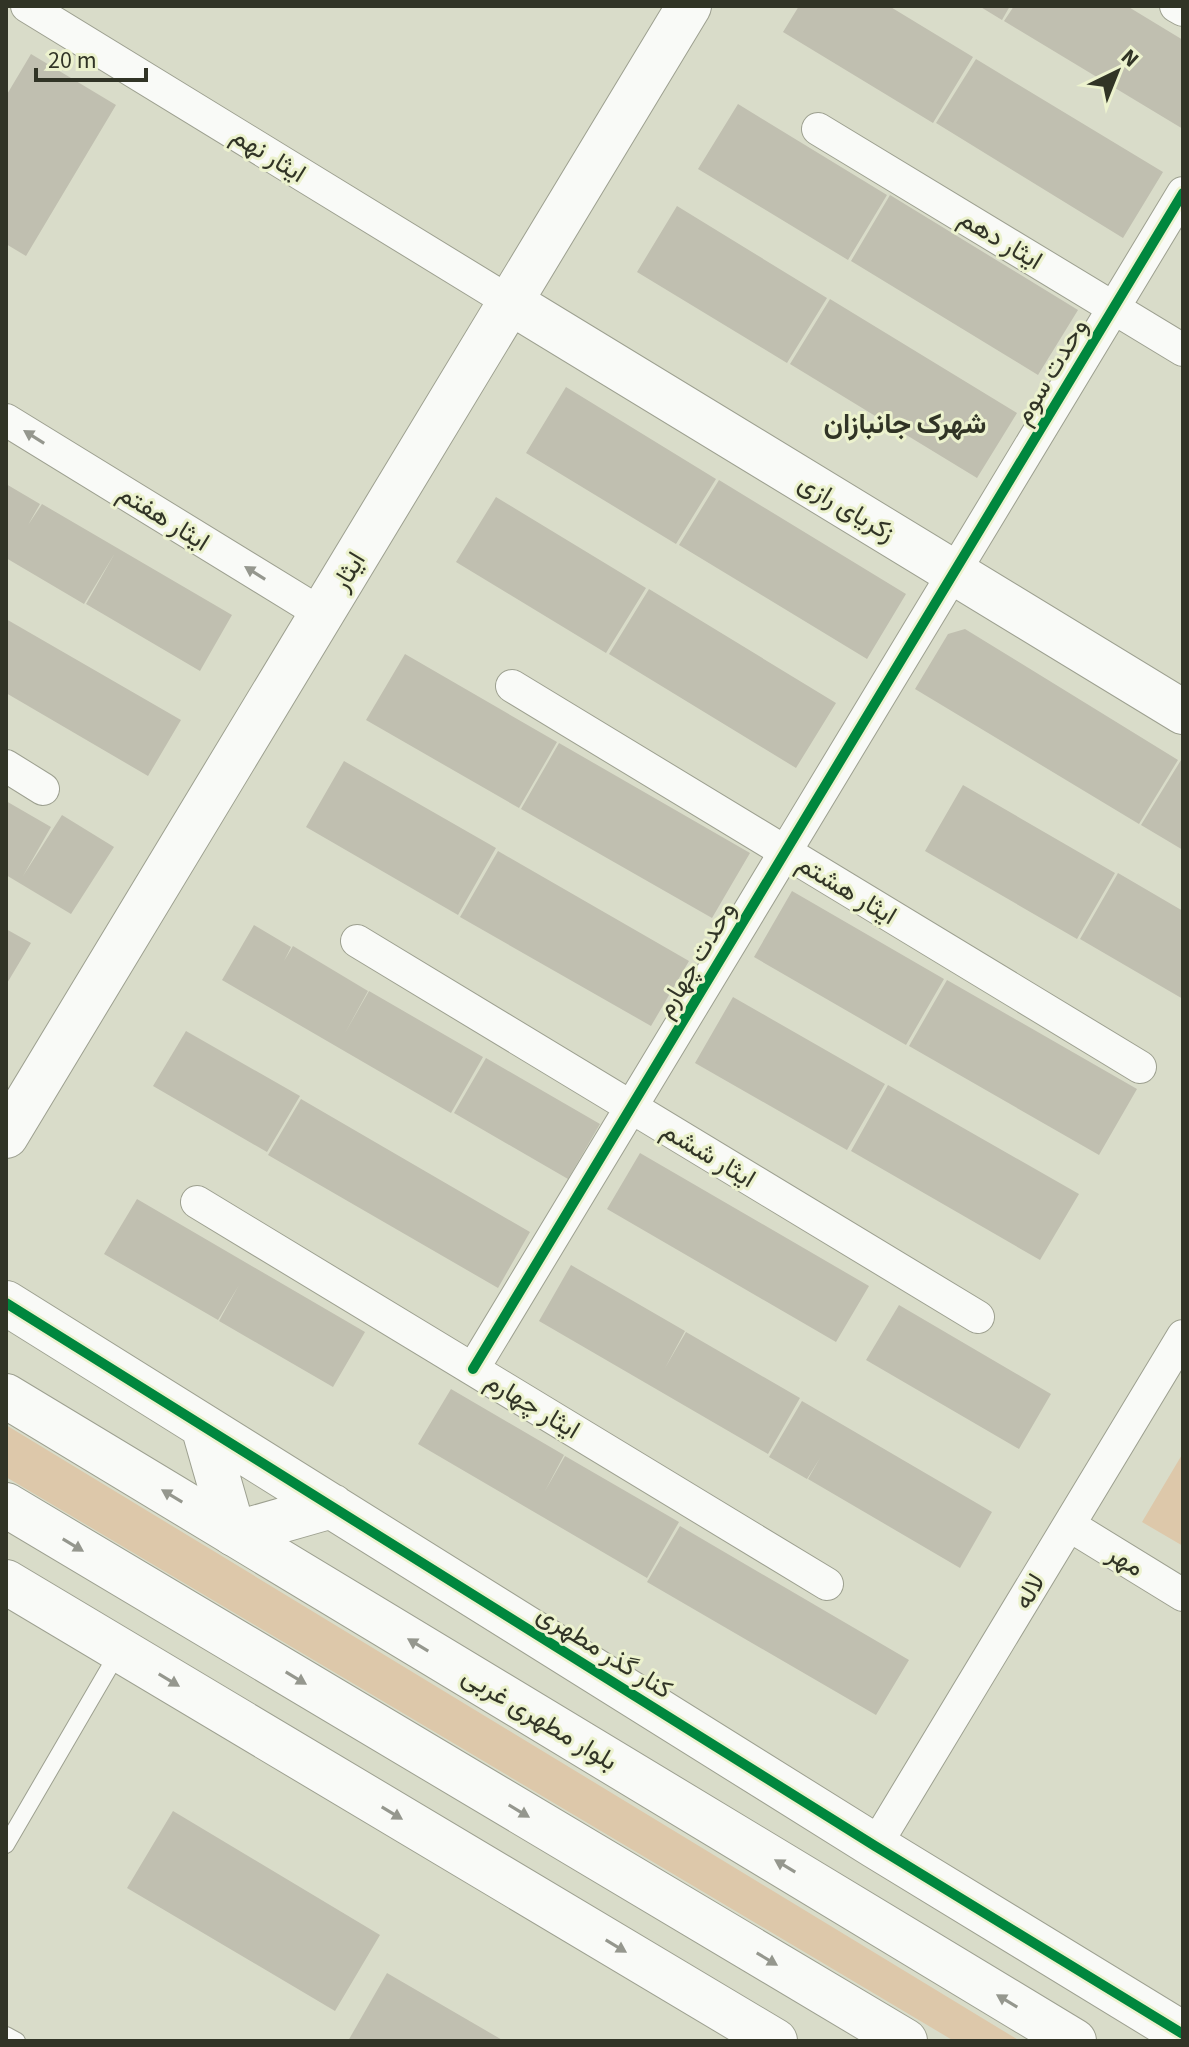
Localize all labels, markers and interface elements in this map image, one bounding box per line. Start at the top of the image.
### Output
scale bar [36,32,146,82]
north arrow [1077,32,1157,112]
text: N [1114,41,1146,75]
text: 20 m [48,43,97,78]
street label: ایثار نهم [224,117,313,192]
street label: ایثار دهم [952,200,1050,279]
street label: وحدت سوم [1004,311,1097,431]
district label: شهرک جانبازان [824,404,986,444]
one-way arrow [23,431,45,445]
street label: زکریای رازی [791,464,902,551]
street label: ایثار هفتم [111,475,217,560]
street label: ایثار [322,545,375,599]
one-way arrow [244,567,266,581]
street label: ایثار هشتم [790,845,904,934]
street label: وحدت چهارم [646,894,745,1025]
street label: ایثار ششم [655,1112,763,1197]
street label: ایثار چهارم [478,1363,587,1448]
one-way arrow [161,1489,183,1503]
street label: مهر [1100,1535,1151,1586]
one-way arrow [62,1537,84,1551]
street label: لاله [1004,1566,1054,1616]
street label: کنار گذر مطهری [530,1595,680,1708]
one-way arrow [407,1638,429,1652]
street label: بلوار مطهری غربی [455,1657,624,1779]
one-way arrow [285,1671,307,1685]
one-way arrow [158,1672,180,1686]
one-way arrow [508,1804,530,1818]
one-way arrow [381,1806,404,1820]
one-way arrow [774,1859,796,1873]
one-way arrow [605,1939,627,1953]
one-way arrow [756,1952,778,1966]
one-way arrow [996,1994,1018,2008]

